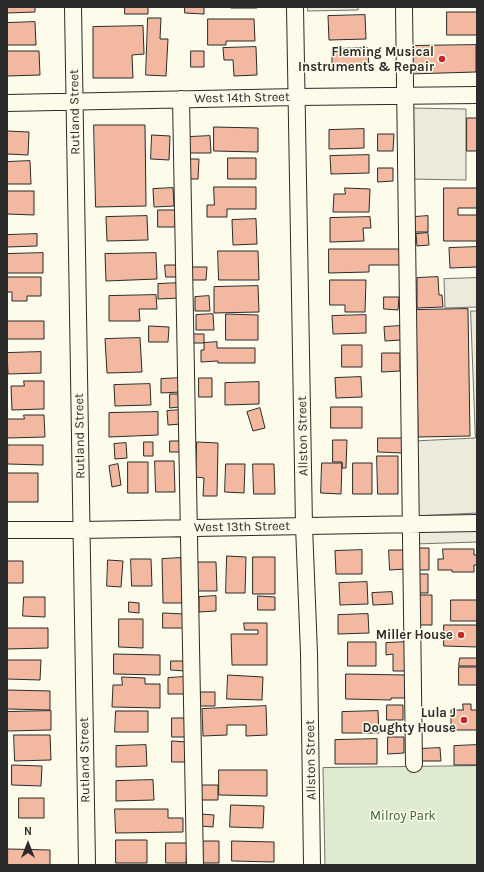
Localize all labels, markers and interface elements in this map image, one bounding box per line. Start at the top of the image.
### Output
place label: Fleming Musical Instruments & Repair [298,44,434,75]
marker: Fleming Musical Instruments & Repair [437,54,447,64]
street label: Rutland Street [66,69,84,155]
street label: West 14th Street [194,89,290,107]
street label: Rutland Street [71,393,89,479]
street label: Allston Street [295,396,311,476]
street label: West 13th Street [194,518,290,536]
place label: Miller House [376,627,453,643]
marker: Miller House [456,630,466,640]
place label: Lula J Doughty House [363,705,456,736]
marker: Lula J Doughty House [459,715,469,725]
street label: Rutland Street [76,717,94,803]
street label: Allston Street [303,720,319,800]
park label: Milroy Park [370,808,436,824]
north arrow [8,824,48,864]
text: N [24,825,32,838]

